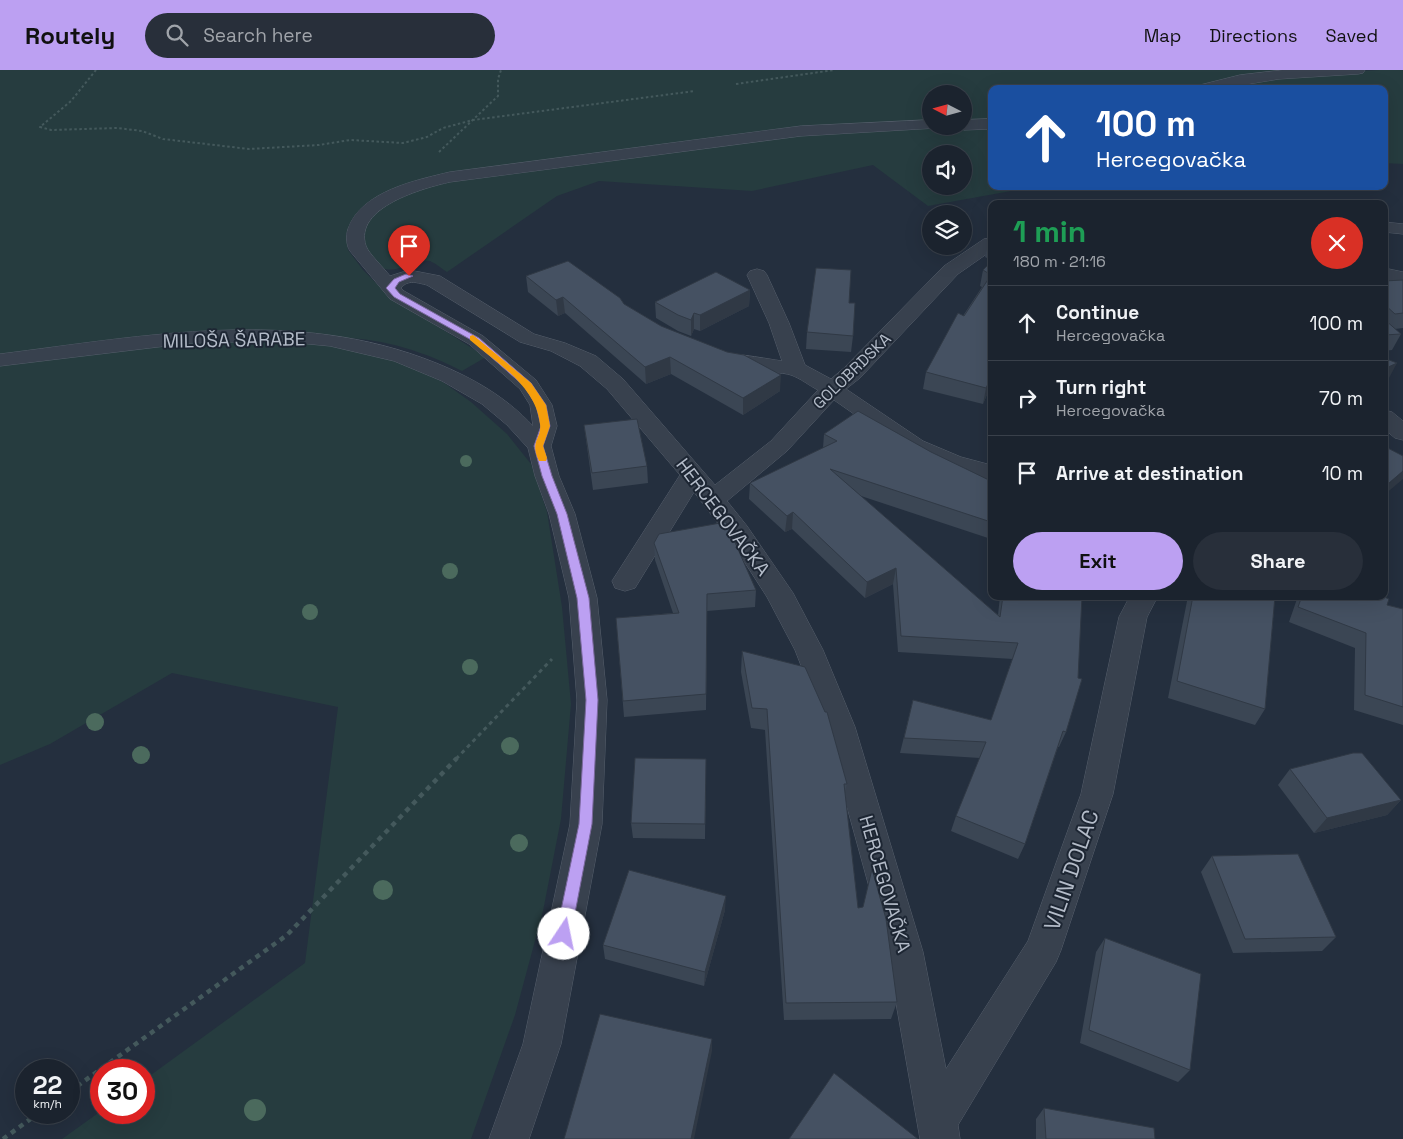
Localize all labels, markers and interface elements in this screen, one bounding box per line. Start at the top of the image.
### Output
search box [145,13,495,58]
text: Routely [25,20,115,51]
icon: search [163,21,191,49]
text: Search here [203,23,313,48]
text: Map [1144,24,1181,47]
text: Directions [1209,24,1298,47]
text: Saved [1326,24,1378,47]
north arrow [922,85,972,135]
map controls [922,85,972,255]
text: 100 m [1096,102,1196,146]
icon: ahead [1013,105,1078,170]
button: sound [922,145,972,195]
text: Hercegovačka [1096,145,1246,173]
button: layers [922,205,972,255]
text: 1 min [1013,212,1086,251]
button: close [1311,217,1363,269]
pin [388,225,430,276]
icon: arrive [395,232,423,260]
text: 180 m · 21:16 [1013,251,1106,272]
text: Continue [1056,300,1139,325]
icon: ahead [1013,309,1041,337]
text: 100 m [1309,311,1363,336]
text: Hercegovačka [1056,325,1165,346]
street label: MILOŠA ŠARABE [162,326,306,354]
street label: GOLOBRDSKA [808,328,896,414]
text: Turn right [1056,375,1146,400]
icon: right [1013,384,1041,412]
text: 70 m [1319,386,1363,411]
text: Hercegovačka [1056,400,1165,421]
street label: HERCEGOVAČKA [670,453,776,581]
icon: arrive [1013,459,1041,487]
text: Arrive at destination [1056,461,1244,486]
text: 10 m [1322,461,1363,486]
button: Exit [1013,532,1183,590]
button: Share [1193,532,1363,590]
street label: VILIN DOLAC [1037,806,1105,934]
street label: HERCEGOVAČKA [854,813,916,955]
position arrow [537,907,589,959]
speed limit sign: 30 [90,1059,155,1124]
text: 22 [33,1069,62,1101]
text: km/h [33,1096,62,1112]

